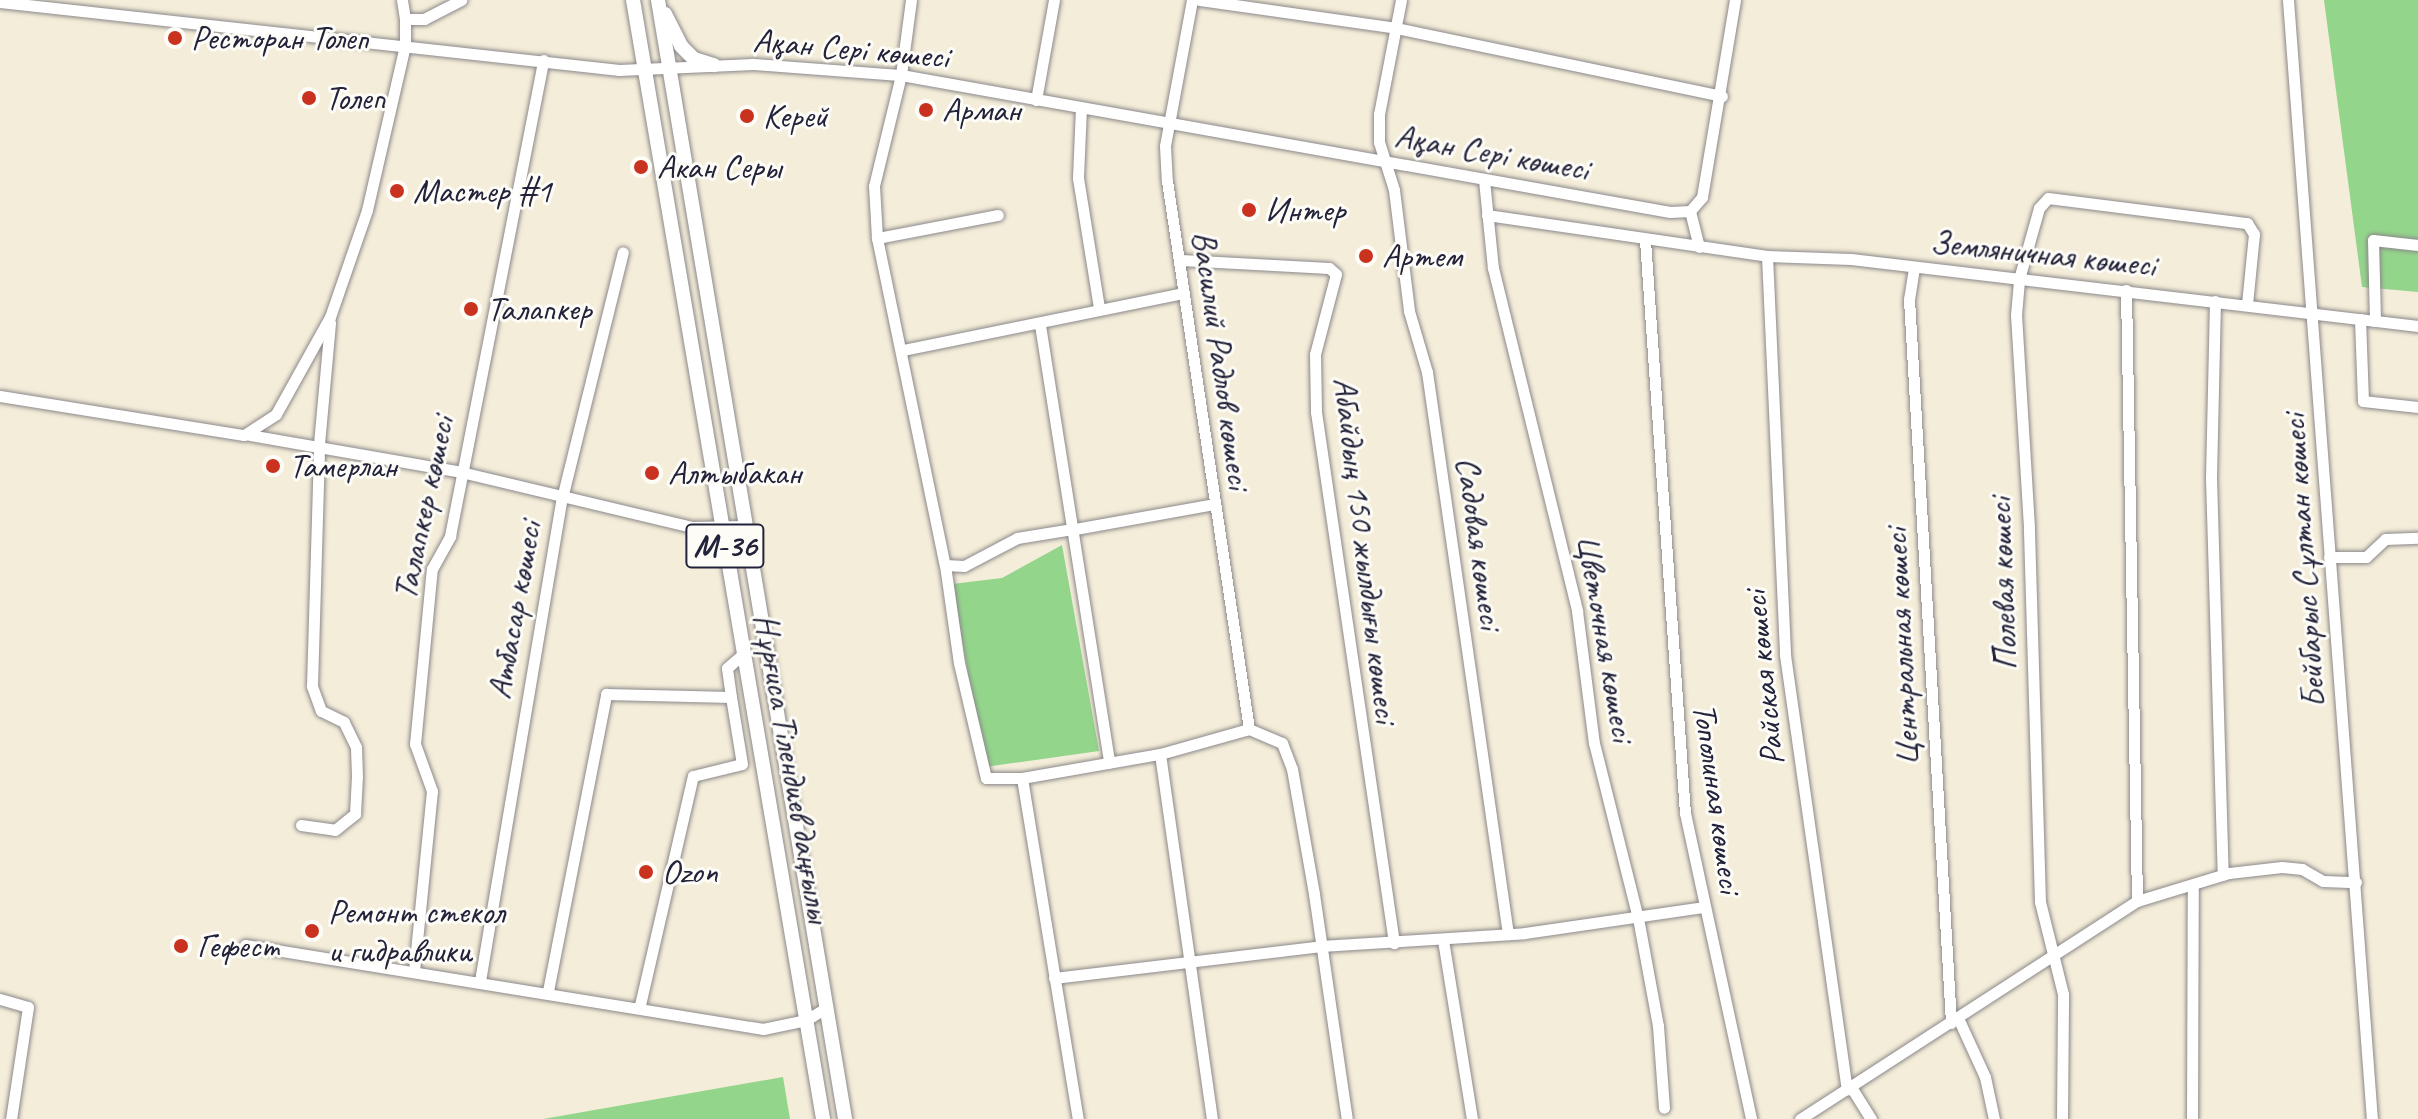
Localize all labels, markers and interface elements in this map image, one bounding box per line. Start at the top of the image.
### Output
place label: Ресторан Толеп [191,18,371,58]
street label: Ақан Сері көшесі [752,19,950,77]
marker: Ресторан Толеп [166,29,184,47]
place label: Толеп [325,78,385,118]
marker: Толеп [300,89,318,107]
place label: Арман [942,90,1021,130]
place label: Керей [763,96,828,136]
marker: Арман [917,101,935,119]
marker: Керей [738,107,756,125]
street label: Ақан Сері көшесі [1392,115,1592,189]
place label: Акан Серы [657,147,780,187]
marker: Акан Серы [632,158,650,176]
place label: Мастер #1 [413,171,552,211]
marker: Мастер #1 [388,182,406,200]
place label: Интер [1265,190,1345,230]
marker: Интер [1240,201,1258,219]
street label: Земляничная көшесі [1928,221,2158,285]
street label: Василий Радлов көшесі [1184,228,1260,492]
place label: Артем [1382,236,1461,276]
marker: Артем [1357,247,1375,265]
place label: Талапкер [487,289,591,329]
marker: Талапкер [462,300,480,318]
street label: Абайдың 150 жылдығы көшесі [1325,375,1407,725]
street label: Талапкер көшесі [384,412,462,604]
street label: Бейбарыс Сұлтан көшесі [2272,413,2334,709]
place label: Тамерлан [289,446,397,486]
place label: Алтыбакан [668,453,801,493]
street label: Садовая көшесі [1448,454,1512,632]
marker: Тамерлан [264,457,282,475]
marker: Алтыбакан [643,464,661,482]
street label: Полевая көшесі [1979,497,2025,671]
street label: Атбасар көшесі [478,518,550,702]
road number: M-36 [685,518,765,574]
street label: Центральная көшесі [1874,527,1928,767]
street label: Цветочная көшесі [1568,531,1644,745]
street label: Райская көшесі [1734,589,1792,767]
street label: Нұрғиса Тілендиев даңғылы [746,610,840,926]
street label: Тополиная көшесі [1684,700,1752,896]
place label: Ozon [662,852,718,892]
marker: Ozon [637,863,655,881]
place label: Ремонт стекол и гидравлики [328,891,504,970]
marker: Ремонт стекол и гидравлики [303,922,321,940]
place label: Гефест [197,926,279,966]
marker: Гефест [172,937,190,955]

